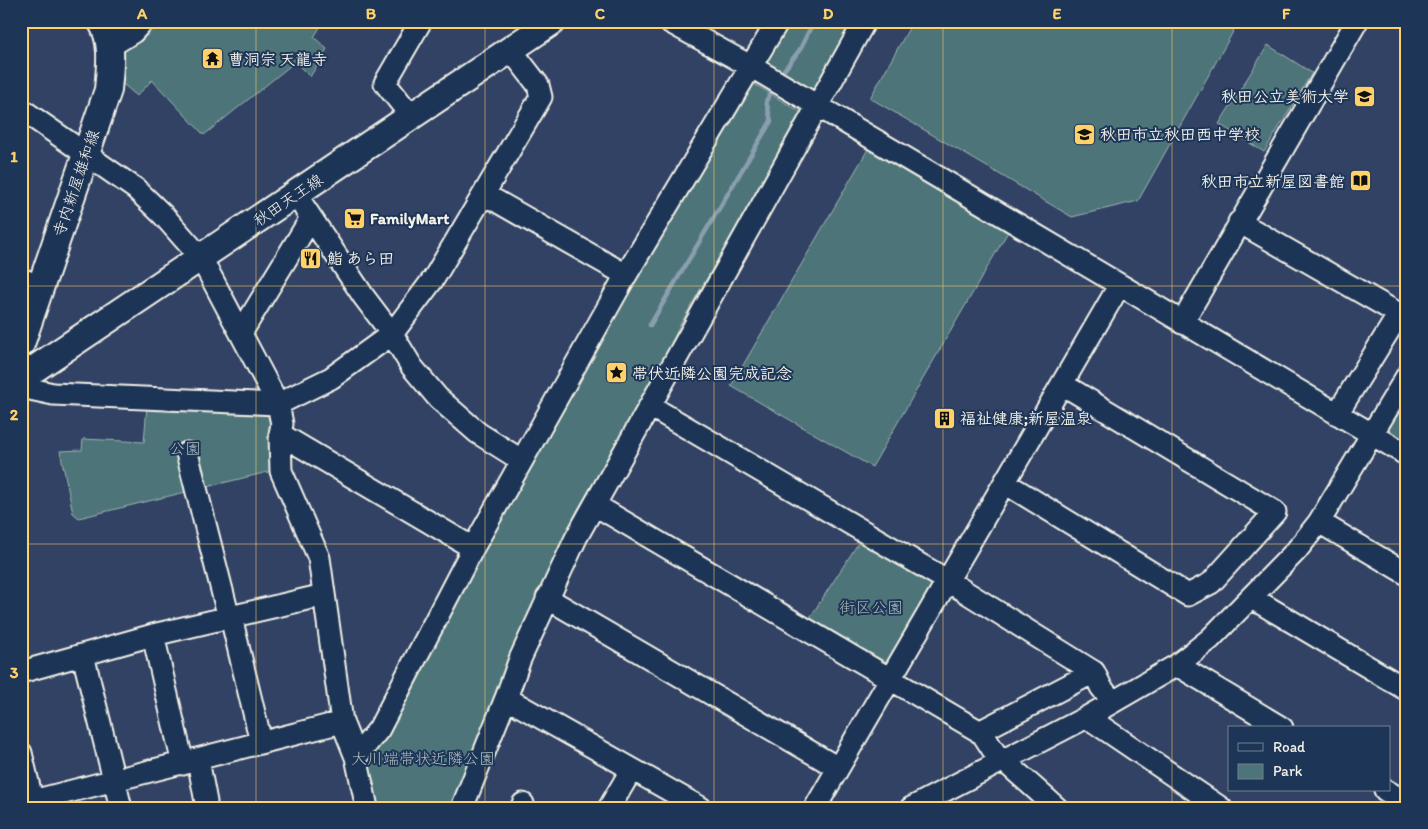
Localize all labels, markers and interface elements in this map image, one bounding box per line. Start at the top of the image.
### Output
text: A [136,4,148,23]
text: B [366,4,377,23]
text: C [595,4,606,23]
text: D [823,4,834,23]
text: E [1053,4,1062,23]
text: F [1282,4,1291,23]
temple icon: 曹洞宗 天龍寺 [200,47,224,71]
place label: 曹洞宗 天龍寺 [228,50,328,69]
school or university icon: 秋田公立美術大学 [1353,84,1377,108]
place label: 秋田公立美術大学 [1221,87,1349,106]
school or university icon: 秋田市立秋田西中学校 [1072,122,1096,146]
place label: 秋田市立秋田西中学校 [1100,125,1260,144]
street label: 寺内新屋雄和線 [49,127,103,239]
text: 1 [10,147,18,166]
library icon: 秋田市立新屋図書館 [1349,169,1373,193]
street label: 秋田天王線 [250,170,326,230]
place label: 秋田市立新屋図書館 [1201,172,1345,191]
supermarket icon: FamilyMart [342,206,366,230]
place label: FamilyMart [370,209,449,229]
restaurant icon: 鮨 あら田 [299,246,323,270]
place label: 鮨 あら田 [327,249,395,268]
place icon: 帯伏近隣公園完成記念 [604,361,628,385]
place label: 帯伏近隣公園完成記念 [632,364,792,383]
text: 2 [10,405,19,424]
building icon: 福祉健康;新屋温泉 [932,406,956,430]
place label: 福祉健康;新屋温泉 [960,409,1092,428]
park label: 公園 [169,439,201,458]
park label: 街区公園 [839,598,903,617]
text: 3 [10,663,19,682]
legend [1228,726,1390,792]
text: Road [1273,738,1306,756]
park label: 大川端帯状近隣公園 [351,749,495,768]
text: Park [1273,762,1303,780]

